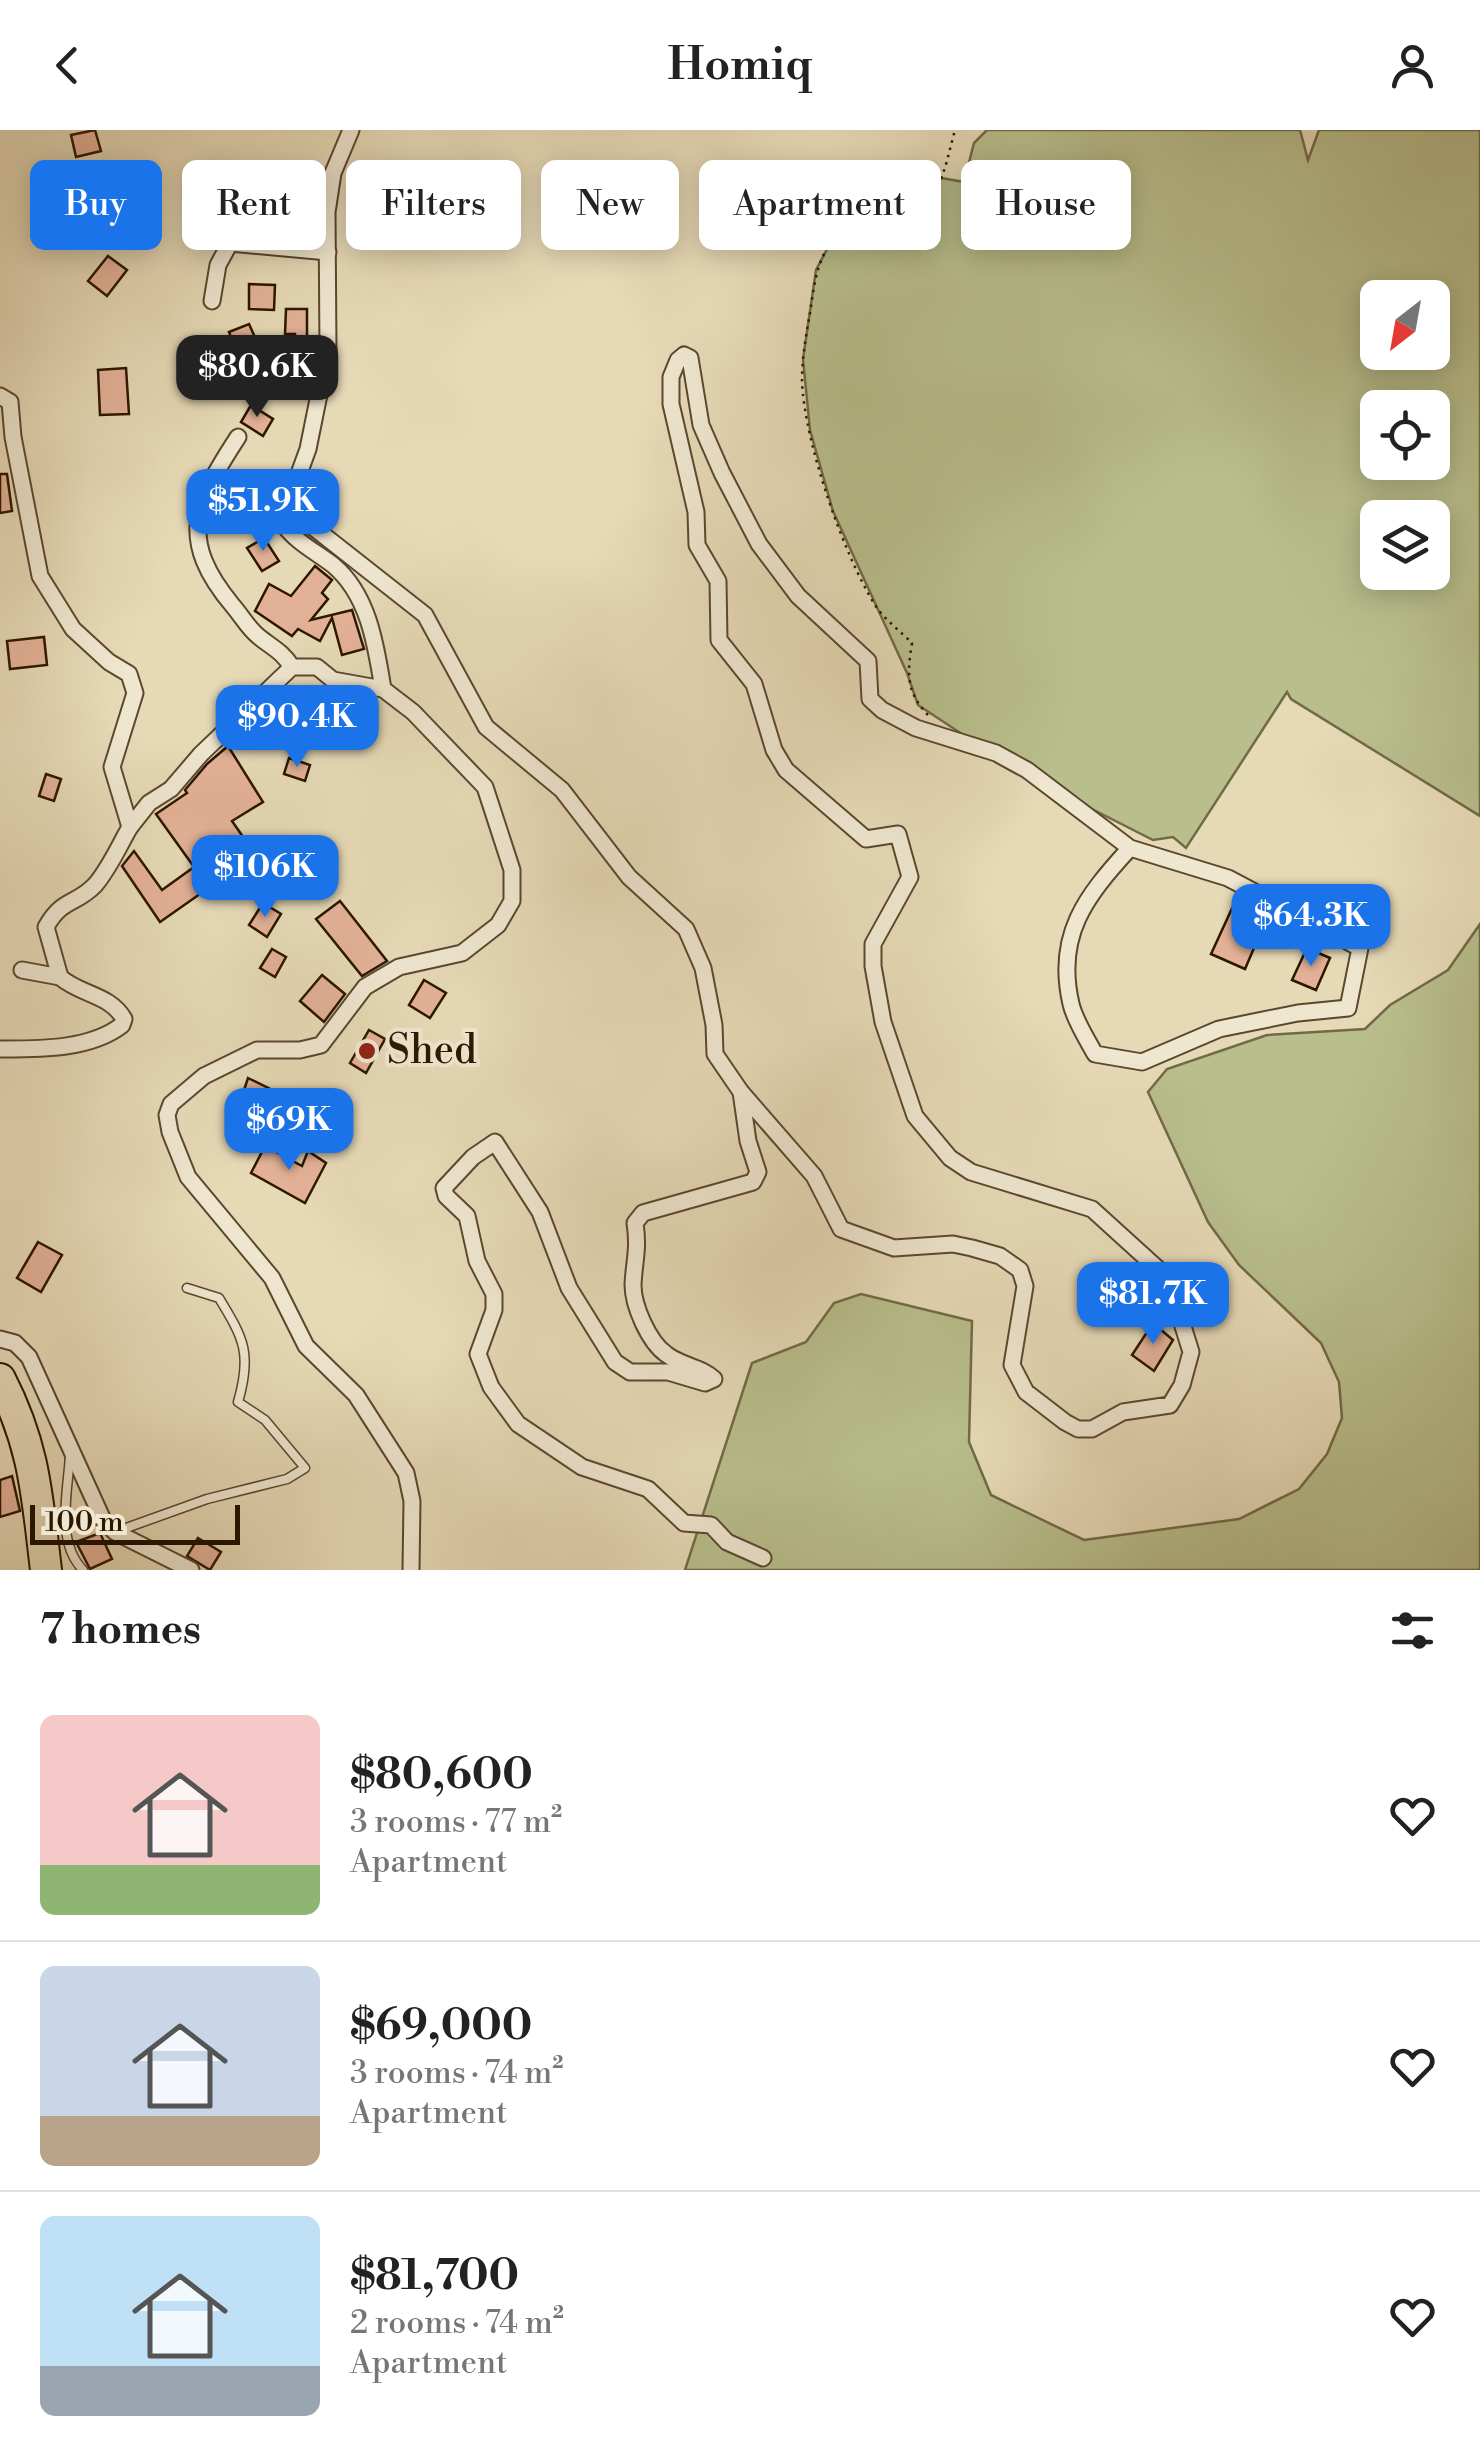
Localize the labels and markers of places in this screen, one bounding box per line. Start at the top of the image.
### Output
pin: $80.6K [176,335,338,420]
pin: $51.9K [182,469,344,554]
pin: $90.4K [216,685,378,770]
pin: $106K [195,835,335,920]
pin: $64.3K [1230,884,1392,969]
place label: Shed [387,1026,477,1076]
marker: Shed [356,1040,378,1062]
pin: $69K [230,1088,348,1173]
pin: $81.7K [1072,1262,1234,1347]

